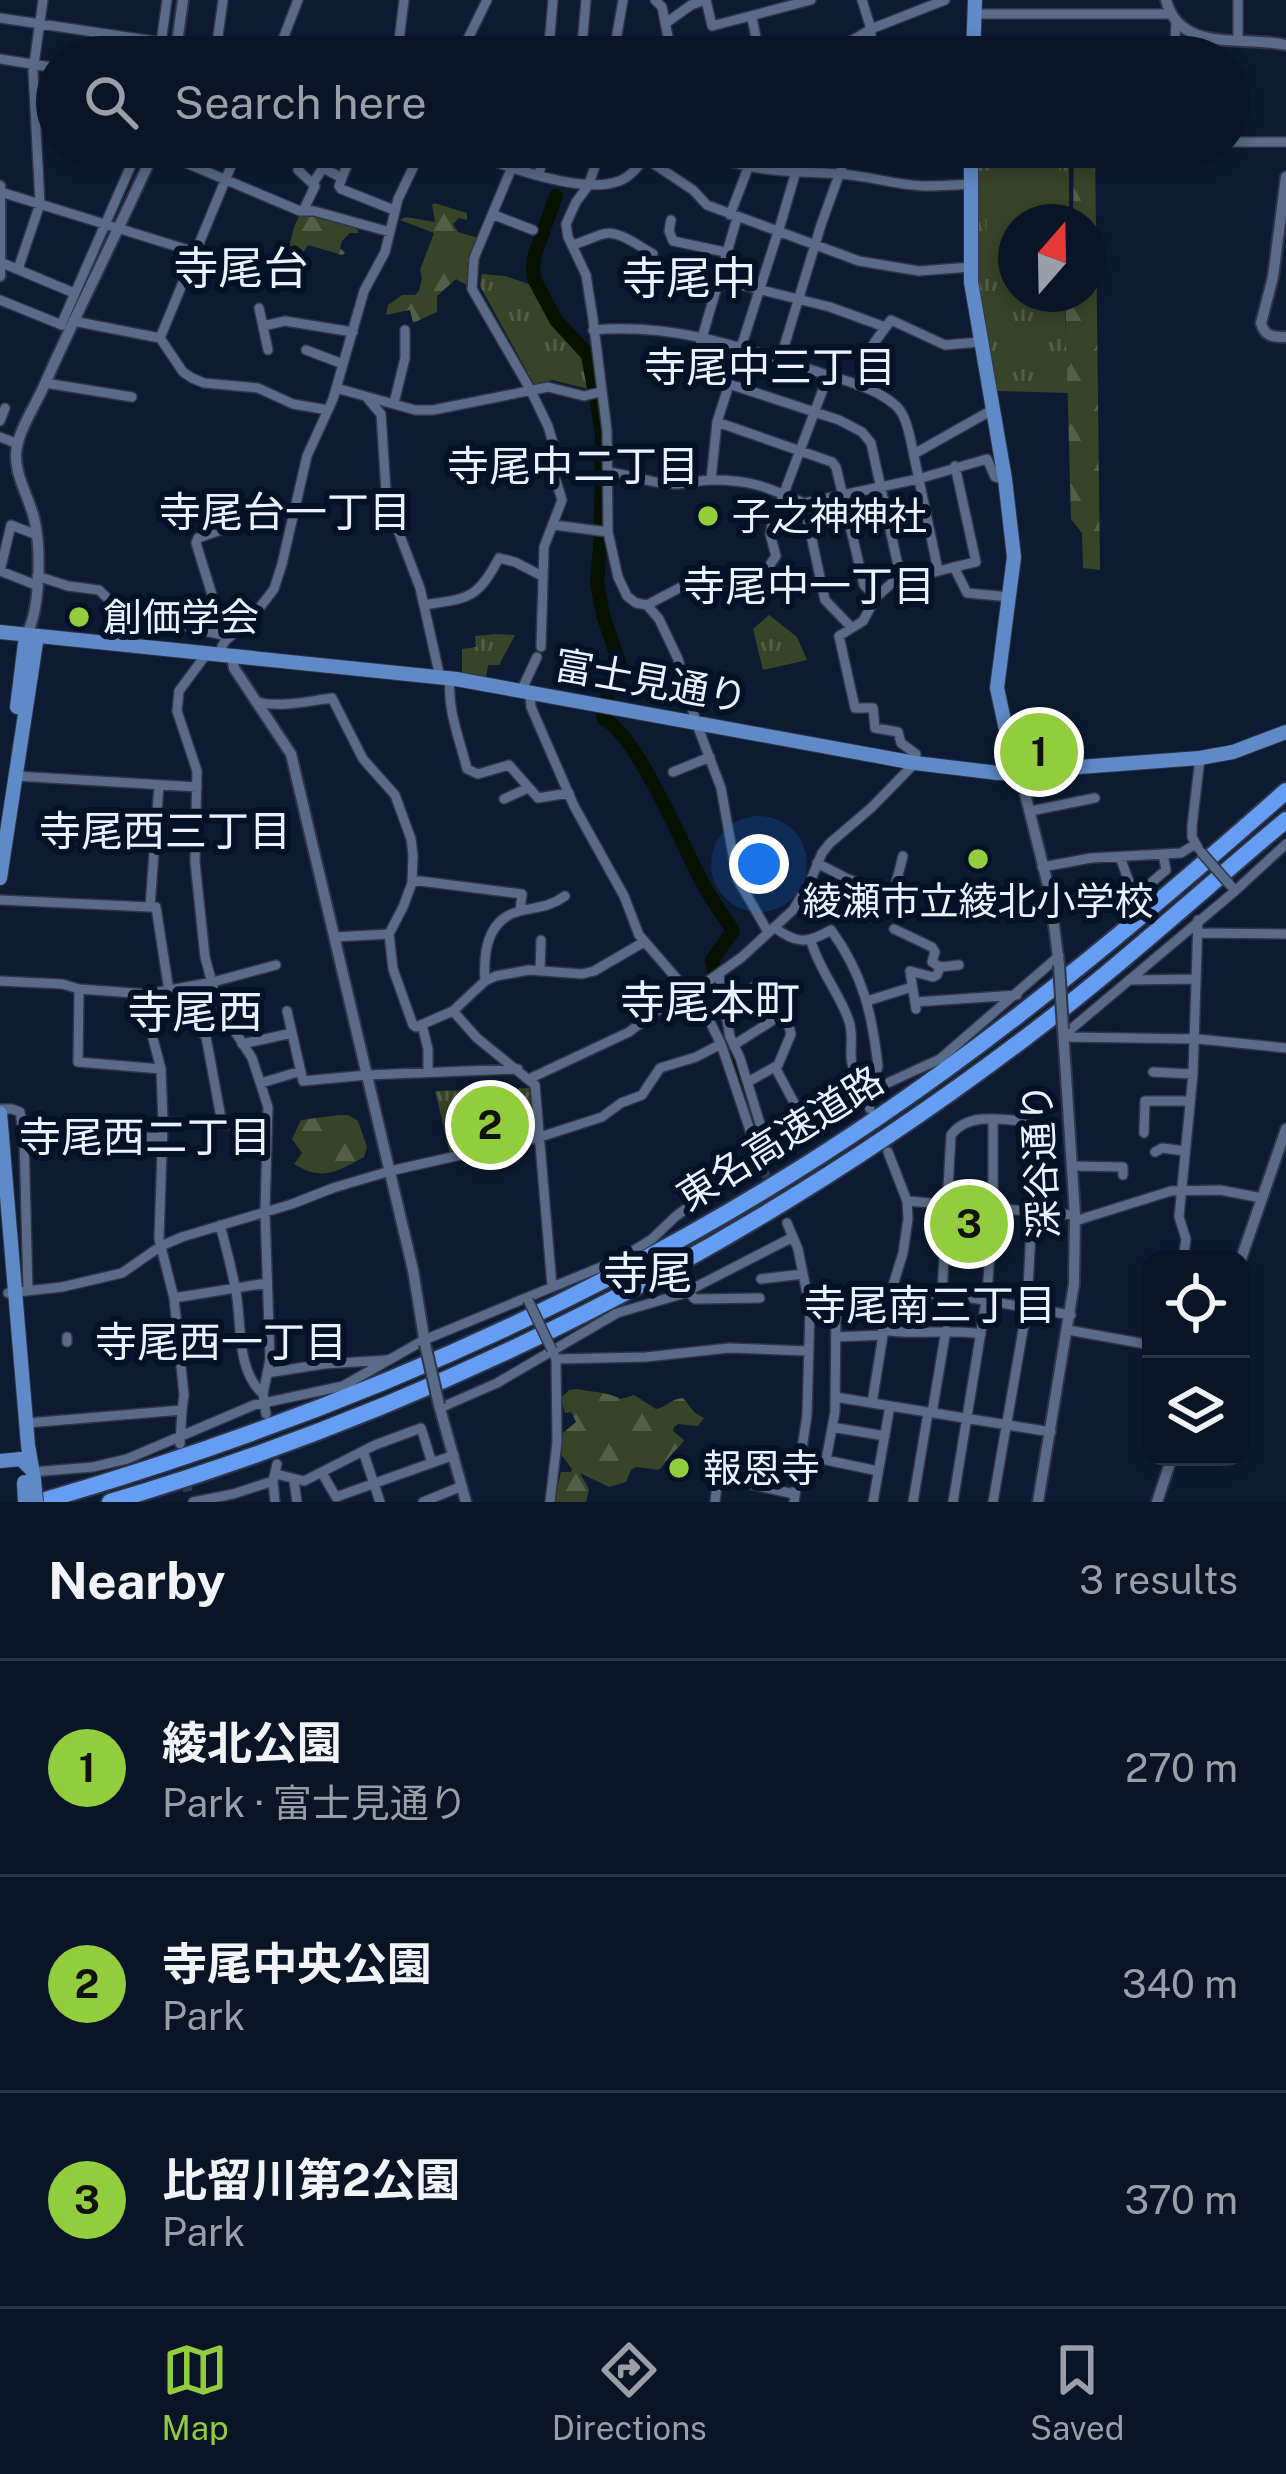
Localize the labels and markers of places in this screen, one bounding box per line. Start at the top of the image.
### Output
place label: 子之神神社 [732,493,927,539]
marker: 子之神神社 [695,503,721,529]
place label: 創価学会 [103,594,259,640]
marker: 創価学会 [66,604,92,630]
pin: 1 [1000,707,1078,797]
marker: 綾瀬市立綾北小学校 [965,846,991,872]
place label: 綾瀬市立綾北小学校 [802,878,1154,924]
pin: 2 [451,1080,529,1170]
pin: 3 [930,1179,1008,1269]
place label: 報恩寺 [703,1445,820,1491]
marker: 報恩寺 [666,1455,692,1481]

